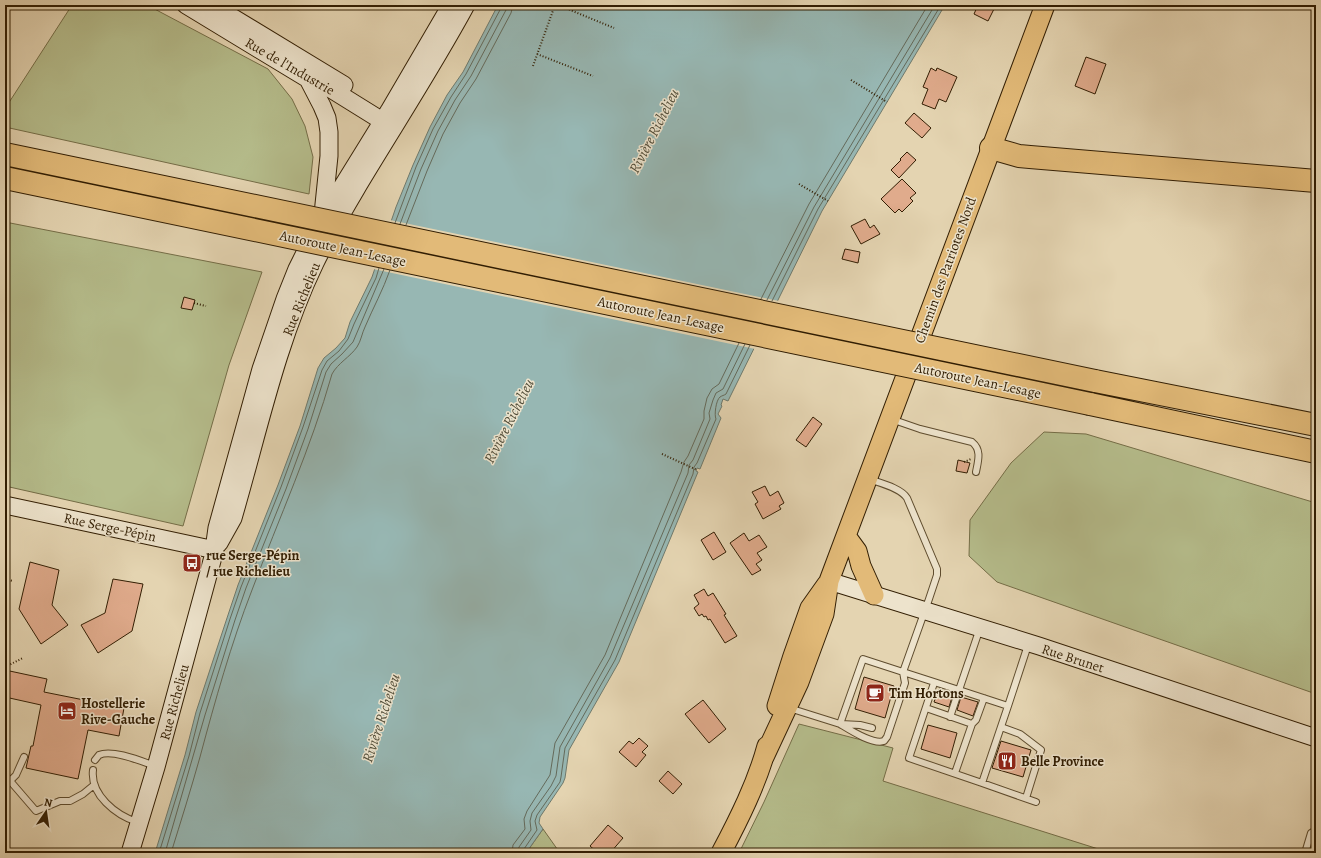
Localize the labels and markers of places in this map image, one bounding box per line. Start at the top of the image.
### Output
place label: rue Serge-Pépin / rue Richelieu [206,546,300,581]
bus stop icon: rue Serge-Pépin / rue Richelieu [181,552,203,574]
cafe icon: Tim Hortons [864,682,886,704]
place label: Tim Hortons [889,684,964,703]
place label: Hostellerie Rive-Gauche [81,694,156,729]
hotel icon: Hostellerie Rive-Gauche [56,700,78,722]
restaurant icon: Belle Province [996,750,1018,772]
place label: Belle Province [1021,752,1104,771]

